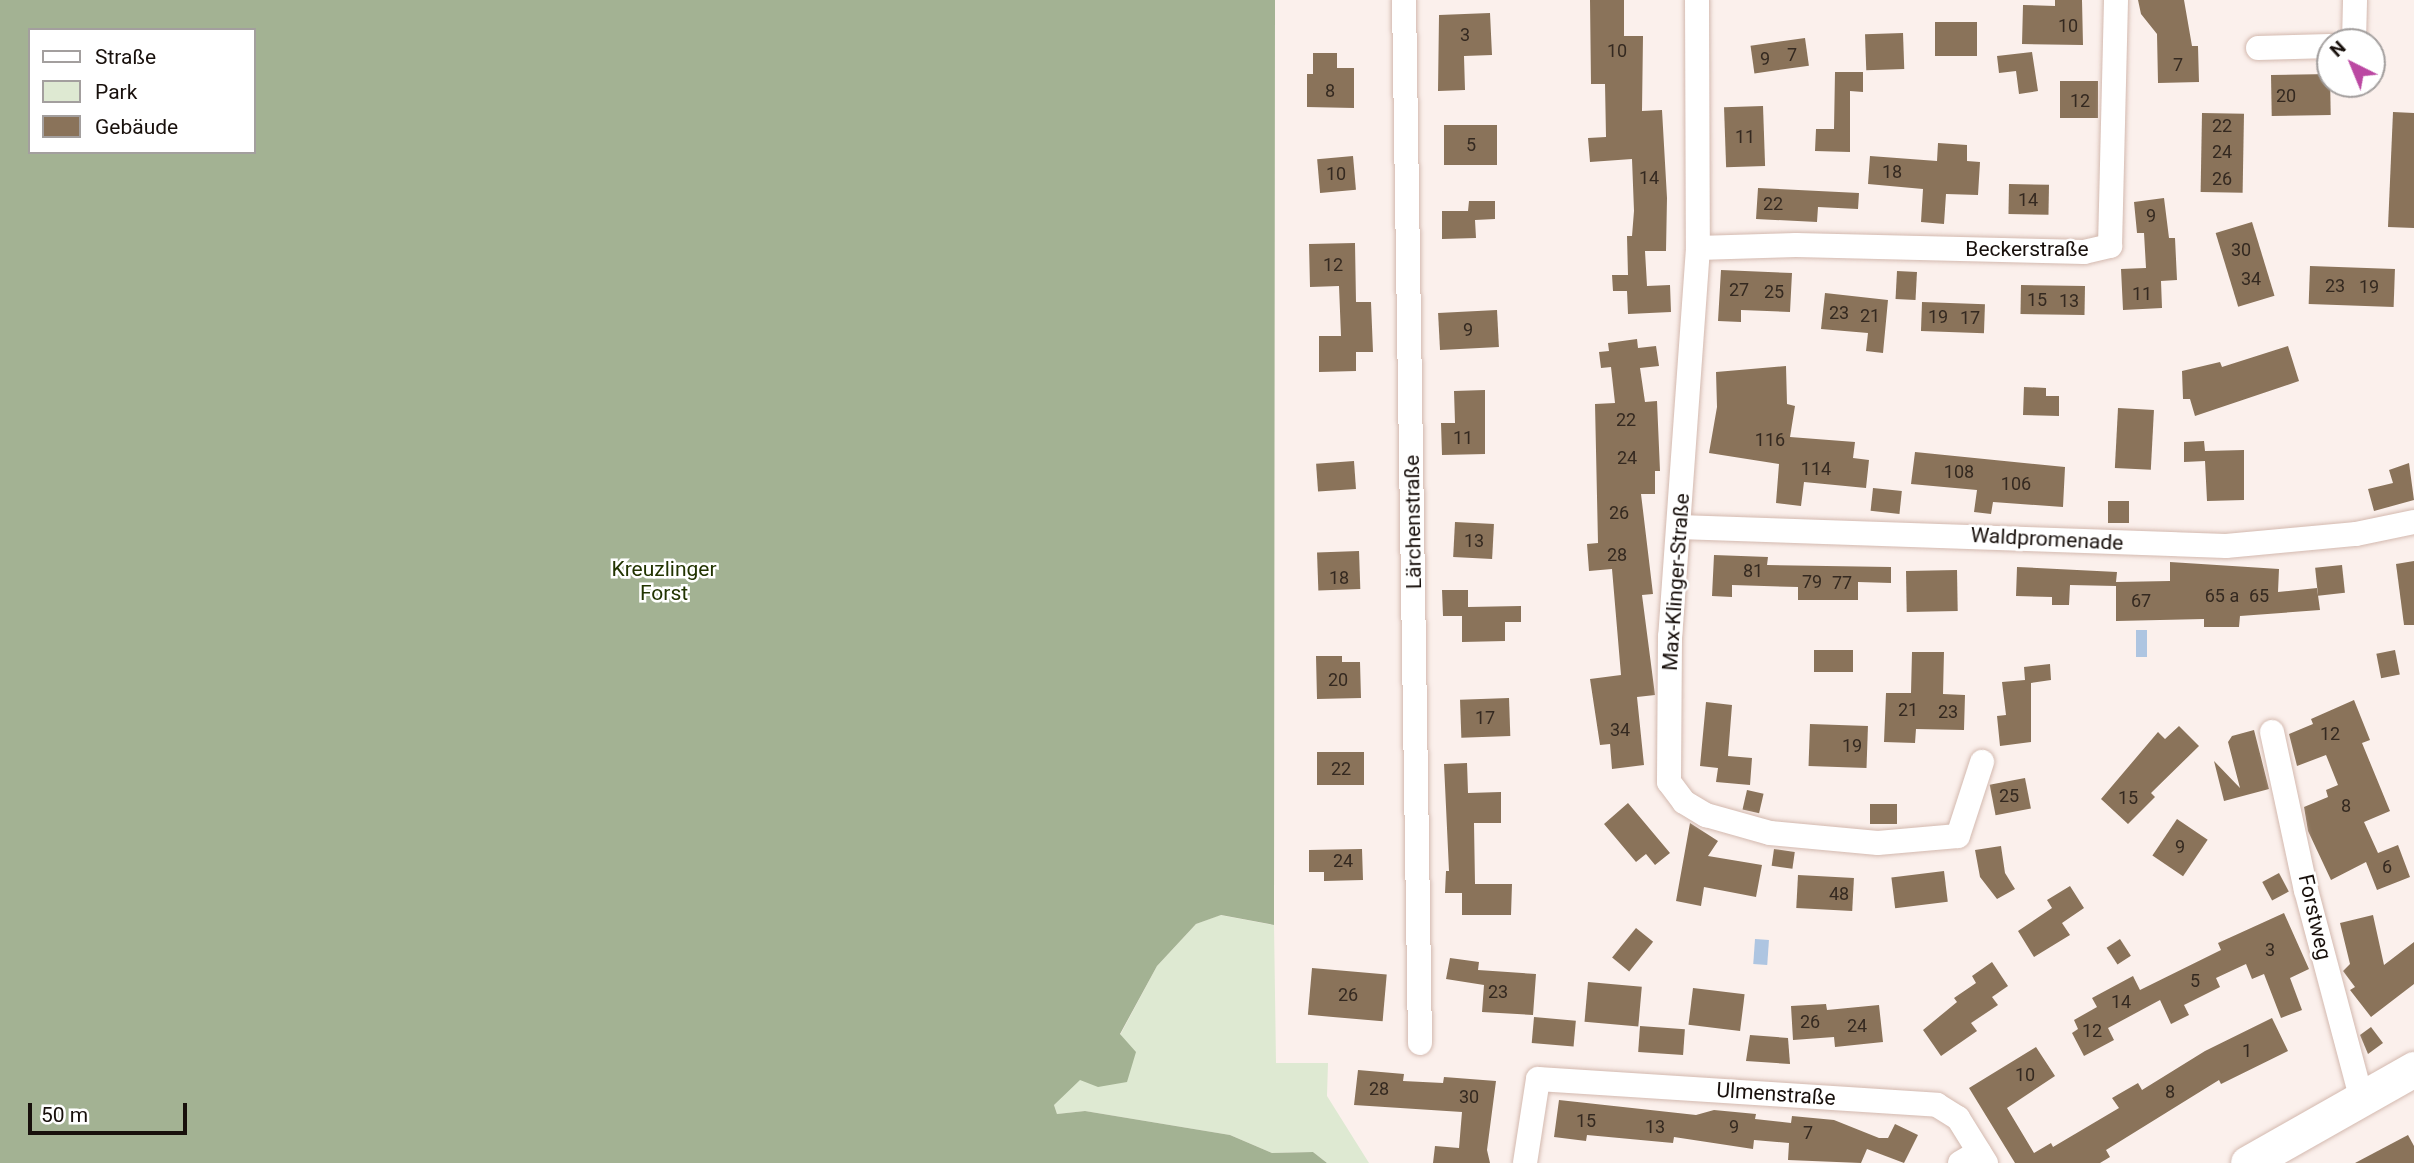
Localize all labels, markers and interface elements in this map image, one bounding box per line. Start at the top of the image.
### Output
house number: 10 [2058,15,2078,37]
house number: 3 [1460,24,1470,46]
legend [28,28,256,154]
north arrow [2316,28,2386,98]
text: N [2325,36,2350,62]
house number: 10 [1607,40,1627,62]
house number: 7 [1787,44,1797,66]
text: Straße [95,45,156,69]
house number: 9 [1760,48,1770,70]
house number: 7 [2173,54,2183,76]
text: Park [95,80,137,104]
house number: 8 [1325,80,1335,102]
house number: 20 [2276,85,2296,107]
house number: 12 [2070,90,2090,112]
text: Gebäude [95,115,178,139]
house number: 22 [2212,115,2232,137]
house number: 11 [1735,126,1755,148]
house number: 5 [1466,134,1476,156]
house number: 24 [2212,141,2232,163]
house number: 18 [1882,161,1902,183]
house number: 10 [1326,163,1346,185]
house number: 14 [1639,167,1659,189]
house number: 26 [2212,168,2232,190]
house number: 14 [2018,189,2038,211]
house number: 22 [1763,193,1783,215]
house number: 9 [2146,205,2156,227]
street label: Beckerstraße [1965,236,2089,262]
house number: 30 [2231,239,2251,261]
house number: 12 [1323,254,1343,276]
house number: 34 [2241,268,2261,290]
house number: 23 [2325,275,2345,297]
house number: 19 [2359,276,2379,298]
house number: 27 [1729,279,1749,301]
house number: 25 [1764,281,1784,303]
house number: 11 [2132,283,2152,305]
house number: 15 [2027,289,2047,311]
house number: 13 [2059,290,2079,312]
house number: 23 [1829,302,1849,324]
house number: 21 [1860,305,1880,327]
house number: 19 [1928,306,1948,328]
house number: 17 [1960,307,1980,329]
house number: 9 [1463,319,1473,341]
house number: 22 [1616,409,1636,431]
house number: 11 [1453,427,1473,449]
house number: 116 [1755,429,1785,451]
house number: 24 [1617,447,1637,469]
street label: Lärchenstraße [1399,455,1427,589]
house number: 114 [1801,458,1831,480]
house number: 108 [1944,461,1974,483]
house number: 106 [2001,473,2031,495]
street label: Max-Klinger-Straße [1657,492,1695,672]
house number: 26 [1609,502,1629,524]
street label: Waldpromenade [1970,522,2124,556]
house number: 13 [1464,530,1484,552]
house number: 28 [1607,544,1627,566]
park label: Kreuzlinger Forst [611,556,717,606]
house number: 81 [1743,560,1763,582]
house number: 18 [1329,567,1349,589]
house number: 79 [1802,571,1822,593]
house number: 77 [1832,572,1852,594]
house number: 65 a [2205,585,2239,607]
house number: 65 [2249,585,2269,607]
house number: 67 [2131,590,2151,612]
house number: 20 [1328,669,1348,691]
house number: 21 [1898,699,1918,721]
house number: 23 [1938,701,1958,723]
house number: 17 [1475,707,1495,729]
house number: 34 [1610,719,1630,741]
house number: 12 [2320,723,2340,745]
house number: 19 [1842,735,1862,757]
house number: 22 [1331,758,1351,780]
house number: 25 [1999,785,2019,807]
house number: 15 [2118,787,2138,809]
house number: 8 [2341,795,2351,817]
house number: 9 [2175,836,2185,858]
house number: 24 [1333,850,1353,872]
house number: 6 [2382,856,2392,878]
street label: Forstweg [2293,872,2337,962]
house number: 48 [1829,883,1849,905]
house number: 3 [2265,939,2275,961]
house number: 5 [2190,970,2200,992]
house number: 23 [1488,981,1508,1003]
house number: 26 [1338,984,1358,1006]
house number: 14 [2111,991,2131,1013]
house number: 26 [1800,1011,1820,1033]
house number: 24 [1847,1015,1867,1037]
house number: 12 [2082,1020,2102,1042]
house number: 1 [2242,1040,2252,1062]
house number: 10 [2015,1064,2035,1086]
street label: Ulmenstraße [1716,1077,1836,1111]
house number: 28 [1369,1078,1389,1100]
house number: 8 [2165,1081,2175,1103]
house number: 30 [1459,1086,1479,1108]
scale bar [32,1090,191,1134]
text: 50 m [41,1103,88,1127]
house number: 15 [1576,1110,1596,1132]
house number: 13 [1645,1116,1665,1138]
house number: 9 [1729,1116,1739,1138]
house number: 7 [1803,1122,1813,1144]

